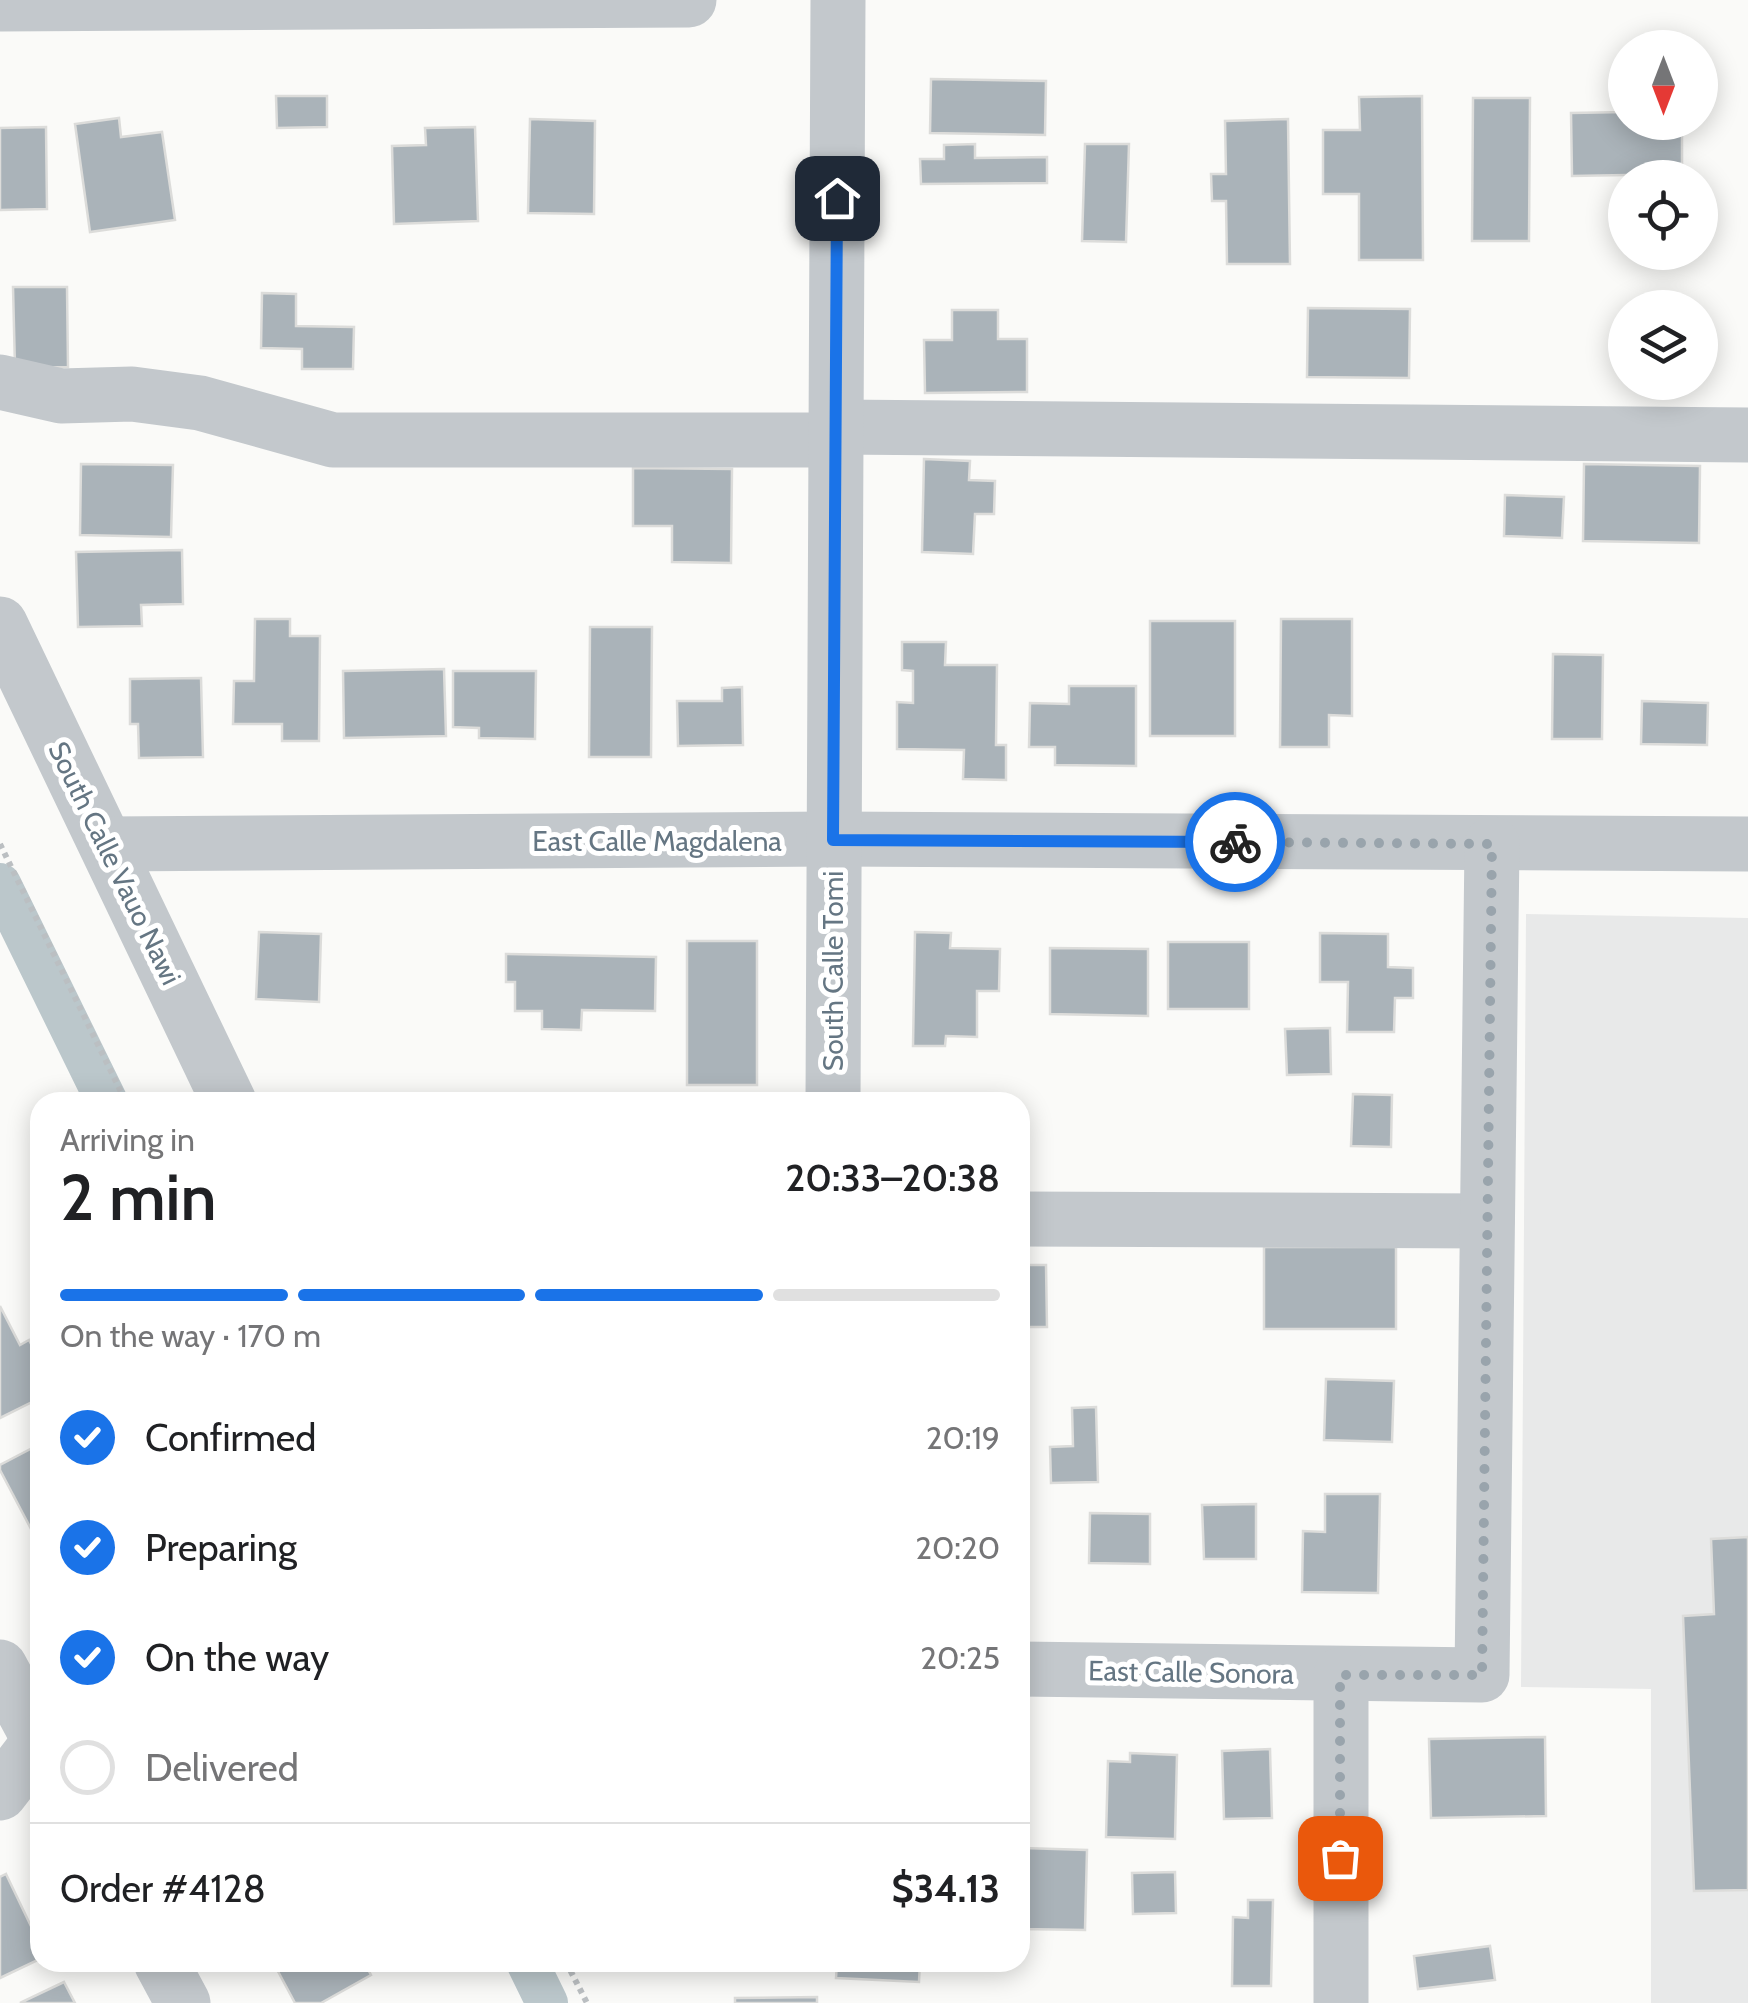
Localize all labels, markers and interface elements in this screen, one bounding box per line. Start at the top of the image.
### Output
north arrow [1608,30,1718,140]
map controls [1608,30,1718,400]
pin [795,156,880,241]
button: locate [1608,160,1718,270]
icon: home [810,171,865,226]
button: layers [1608,290,1718,400]
street label: South Calle Vauo Nawi [41,736,189,990]
courier [1185,792,1285,892]
icon: bike [1208,815,1263,870]
street label: East Calle Magdalena [532,824,782,858]
street label: South Calle Tomi [816,871,850,1071]
text: Arriving in [60,1120,195,1159]
text: 20:33–20:38 [785,1154,1000,1201]
text: 2 min [60,1157,217,1236]
text: On the way · 170 m [60,1316,321,1355]
icon: check [60,1410,115,1465]
text: Confirmed [145,1414,316,1461]
text: 20:19 [926,1418,1000,1457]
icon: check [60,1520,115,1575]
text: Preparing [145,1524,297,1571]
text: 20:20 [915,1528,1000,1567]
icon: check [60,1630,115,1685]
text: On the way [145,1634,329,1681]
text: 20:25 [920,1638,1000,1677]
street label: East Calle Sonora [1088,1653,1295,1691]
text: Delivered [145,1744,299,1791]
pin [1298,1816,1383,1901]
icon: bag [1313,1831,1368,1886]
text: Order #4128 [60,1865,266,1912]
text: $34.13 [892,1865,1000,1912]

